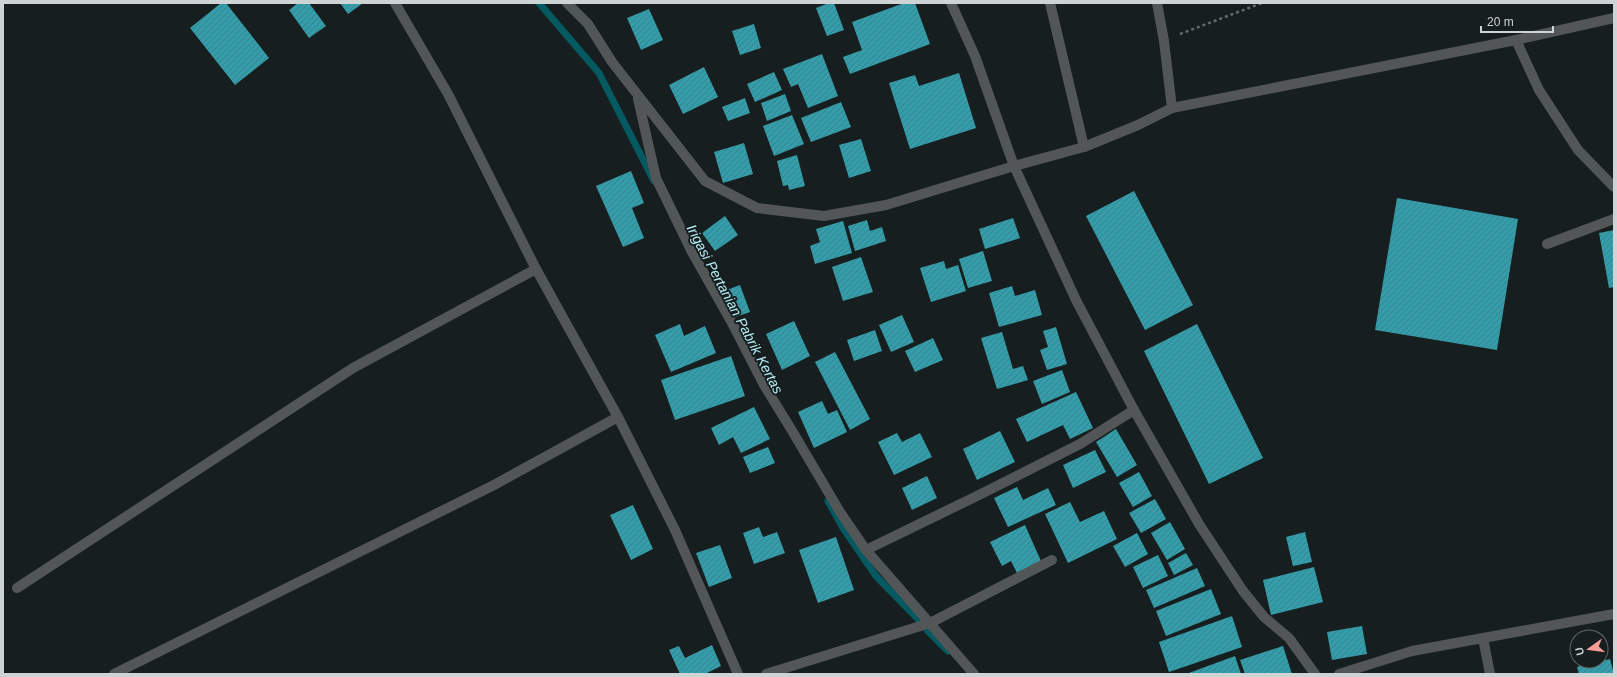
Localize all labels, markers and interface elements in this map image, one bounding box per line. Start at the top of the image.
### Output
scale bar [1481,8,1553,34]
text: 20 m [1487,15,1514,29]
water label: Irigasi Pertanian Pabrik Kertas [684,222,786,396]
north arrow [1569,629,1609,669]
text: U [1573,646,1586,657]

